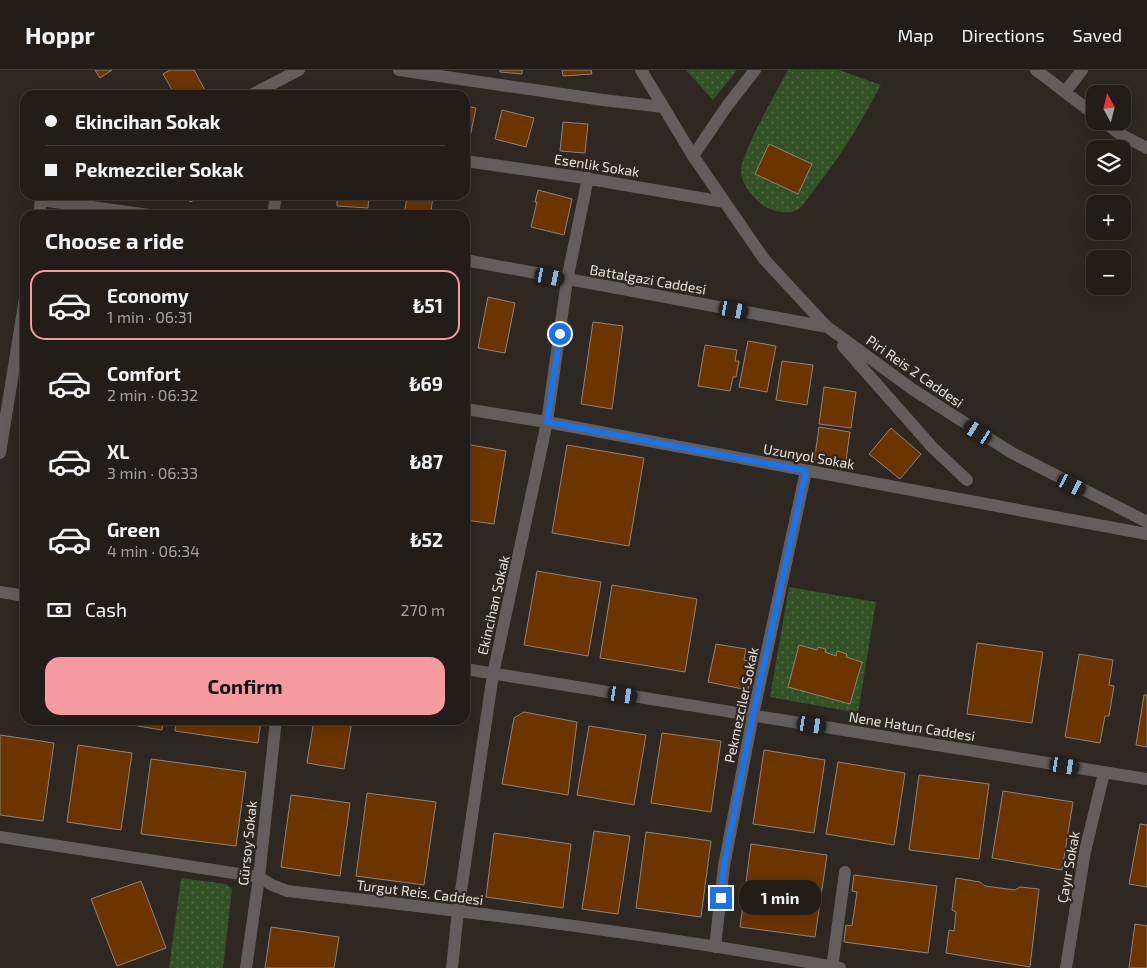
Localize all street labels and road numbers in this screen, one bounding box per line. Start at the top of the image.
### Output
street label: Esenlik Sokak [553,150,641,180]
street label: Battalgazi Caddesi [588,260,708,298]
street label: Piri Reis 2 Caddesi [863,331,967,411]
street label: Uzunyol Sokak [762,440,856,472]
street label: Ekincihan Sokak [473,554,513,656]
street label: Pekmezciler Sokak [720,646,762,764]
street label: Nene Hatun Caddesi [848,708,976,744]
street label: Gürsoy Sokak [234,800,260,886]
street label: Çayır Sokak [1053,830,1084,904]
street label: Turgut Reis. Caddesi [356,876,484,908]

